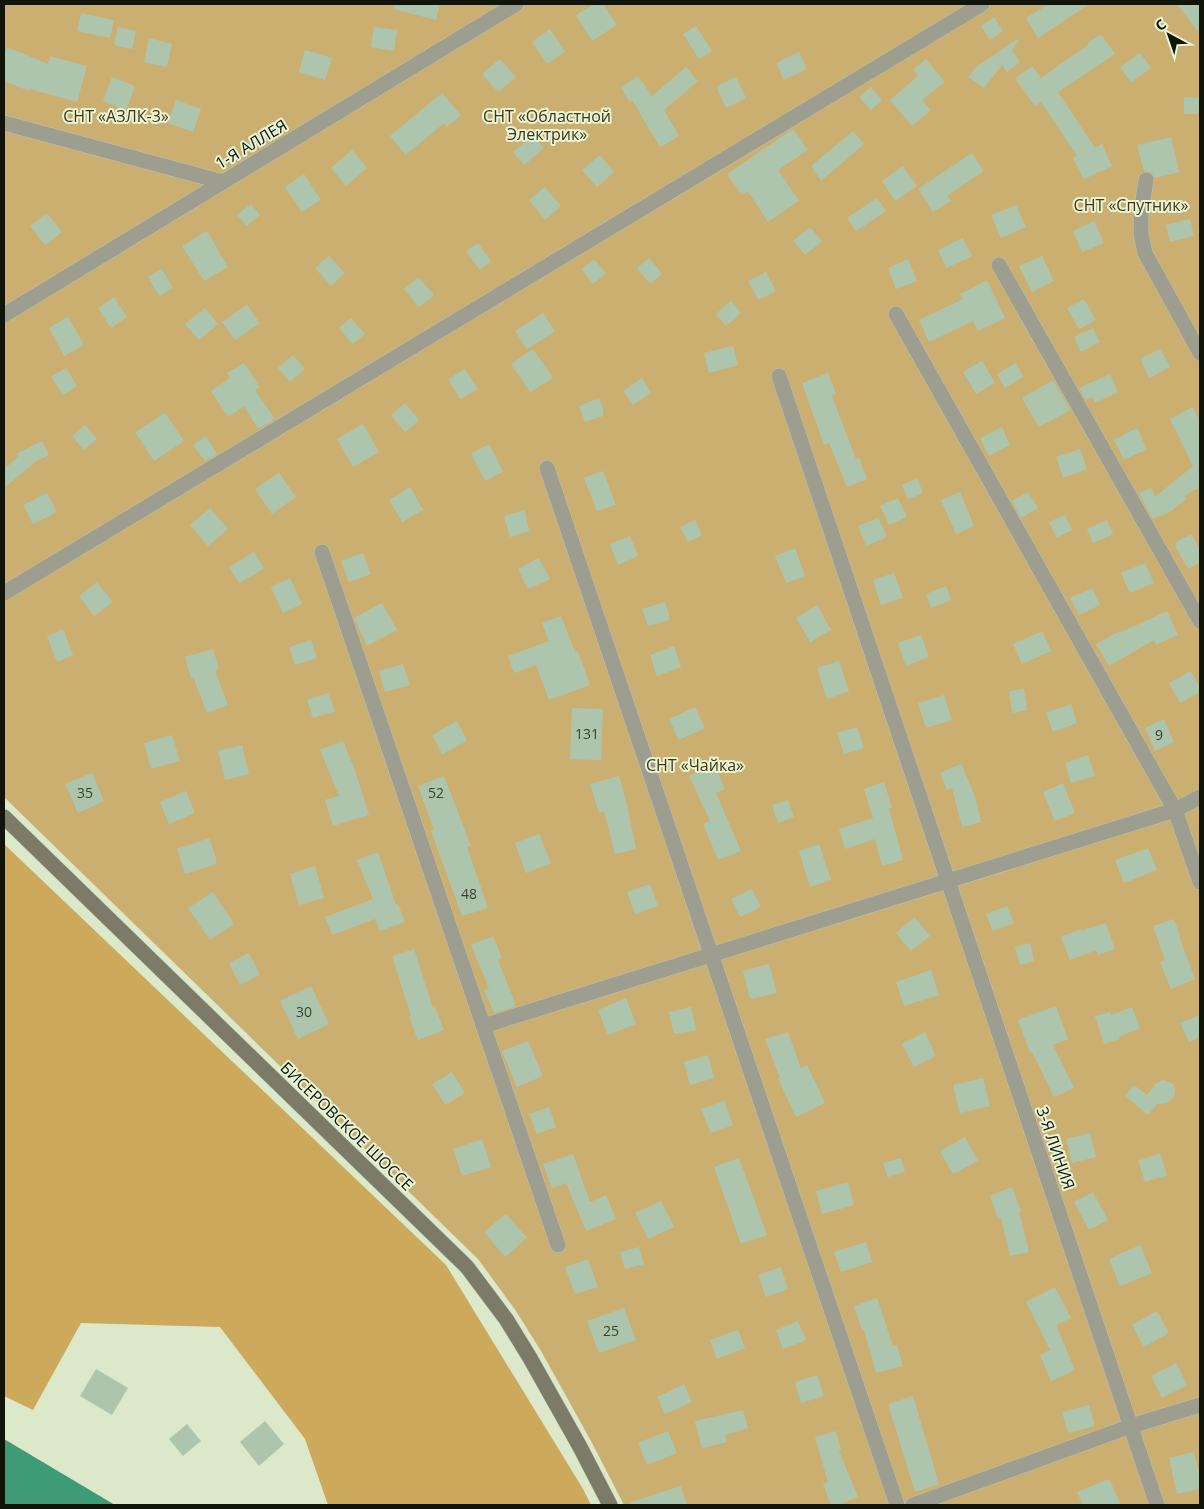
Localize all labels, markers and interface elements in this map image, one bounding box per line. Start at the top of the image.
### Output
north arrow [1144,10,1194,60]
text: С [1151,14,1170,35]
park label: СНТ «АЗЛК-3» [63,105,169,127]
park label: СНТ «Областной Электрик» [483,105,611,145]
street label: 1-Я АЛЛЕЯ [211,114,291,174]
park label: СНТ «Спутник» [1074,194,1188,216]
house number: 131 [575,724,599,743]
house number: 9 [1155,725,1163,744]
park label: СНТ «Чайка» [646,754,744,776]
house number: 35 [77,783,93,802]
house number: 52 [428,783,444,802]
house number: 48 [461,884,477,903]
house number: 30 [296,1002,312,1021]
street label: БИСЕРОВСКОЕ ШОССЕ [276,1057,418,1195]
street label: 3-Я ЛИНИЯ [1032,1104,1080,1192]
house number: 25 [603,1321,619,1340]

